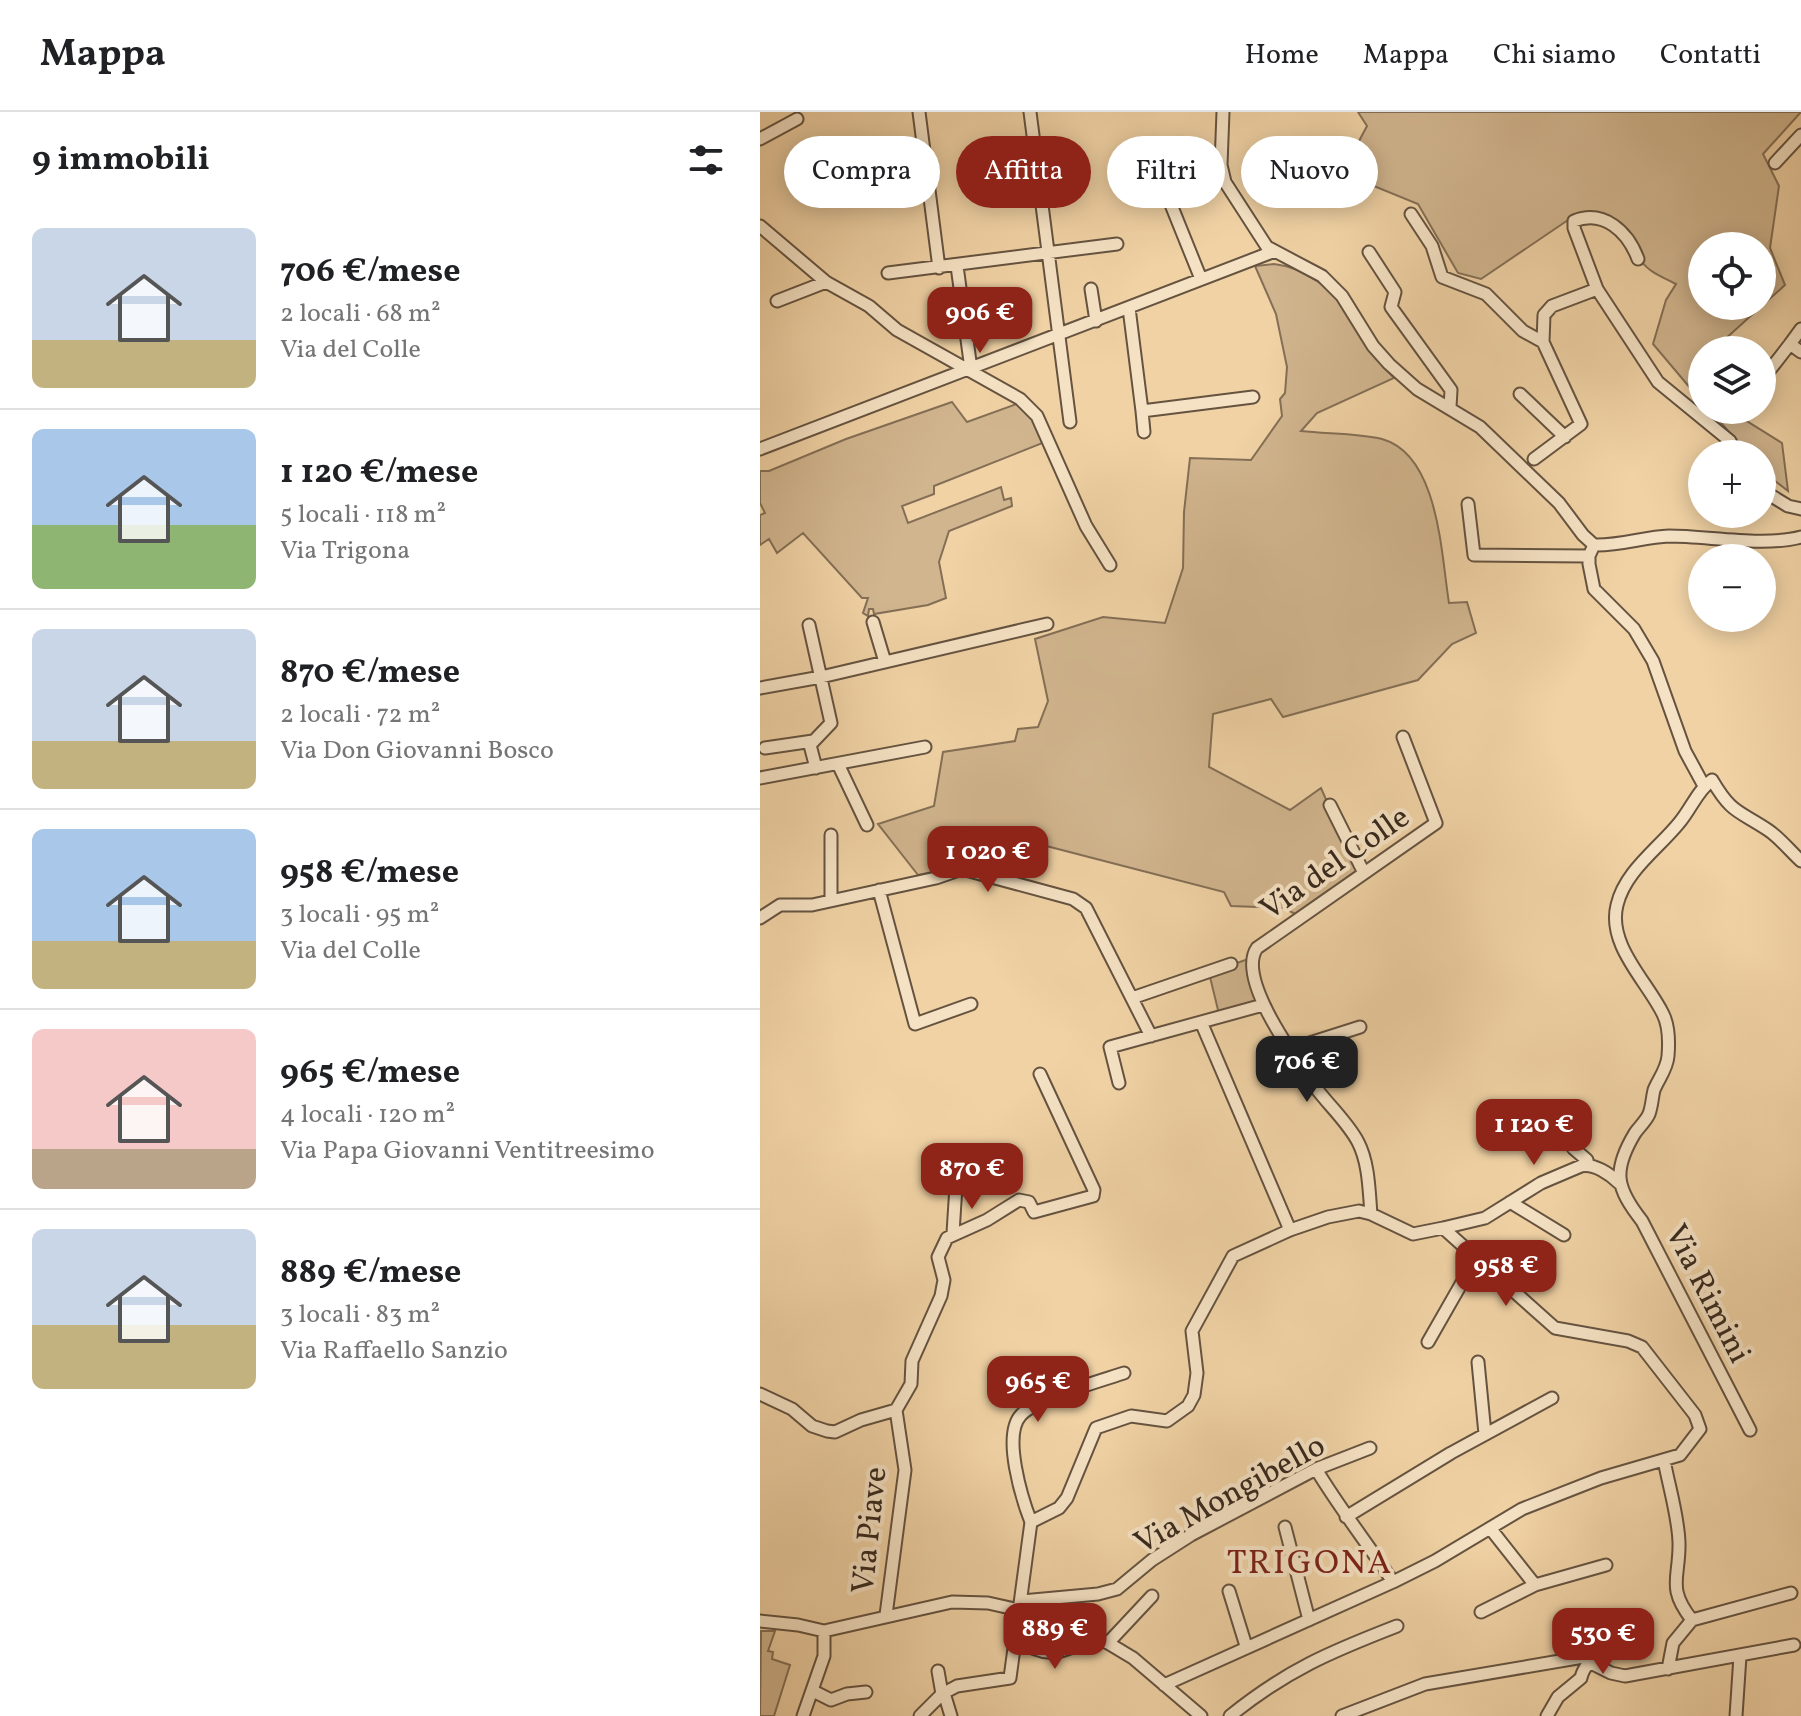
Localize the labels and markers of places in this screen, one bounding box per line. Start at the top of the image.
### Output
pin: 906 € [924,287,1036,355]
pin: 1 020 € [914,826,1062,894]
pin: 706 € [1251,1036,1363,1104]
pin: 1 120 € [1460,1099,1608,1167]
pin: 870 € [916,1143,1028,1211]
pin: 958 € [1450,1240,1562,1308]
pin: 965 € [982,1356,1094,1424]
pin: 889 € [999,1603,1111,1671]
pin: 530 € [1547,1608,1659,1676]

